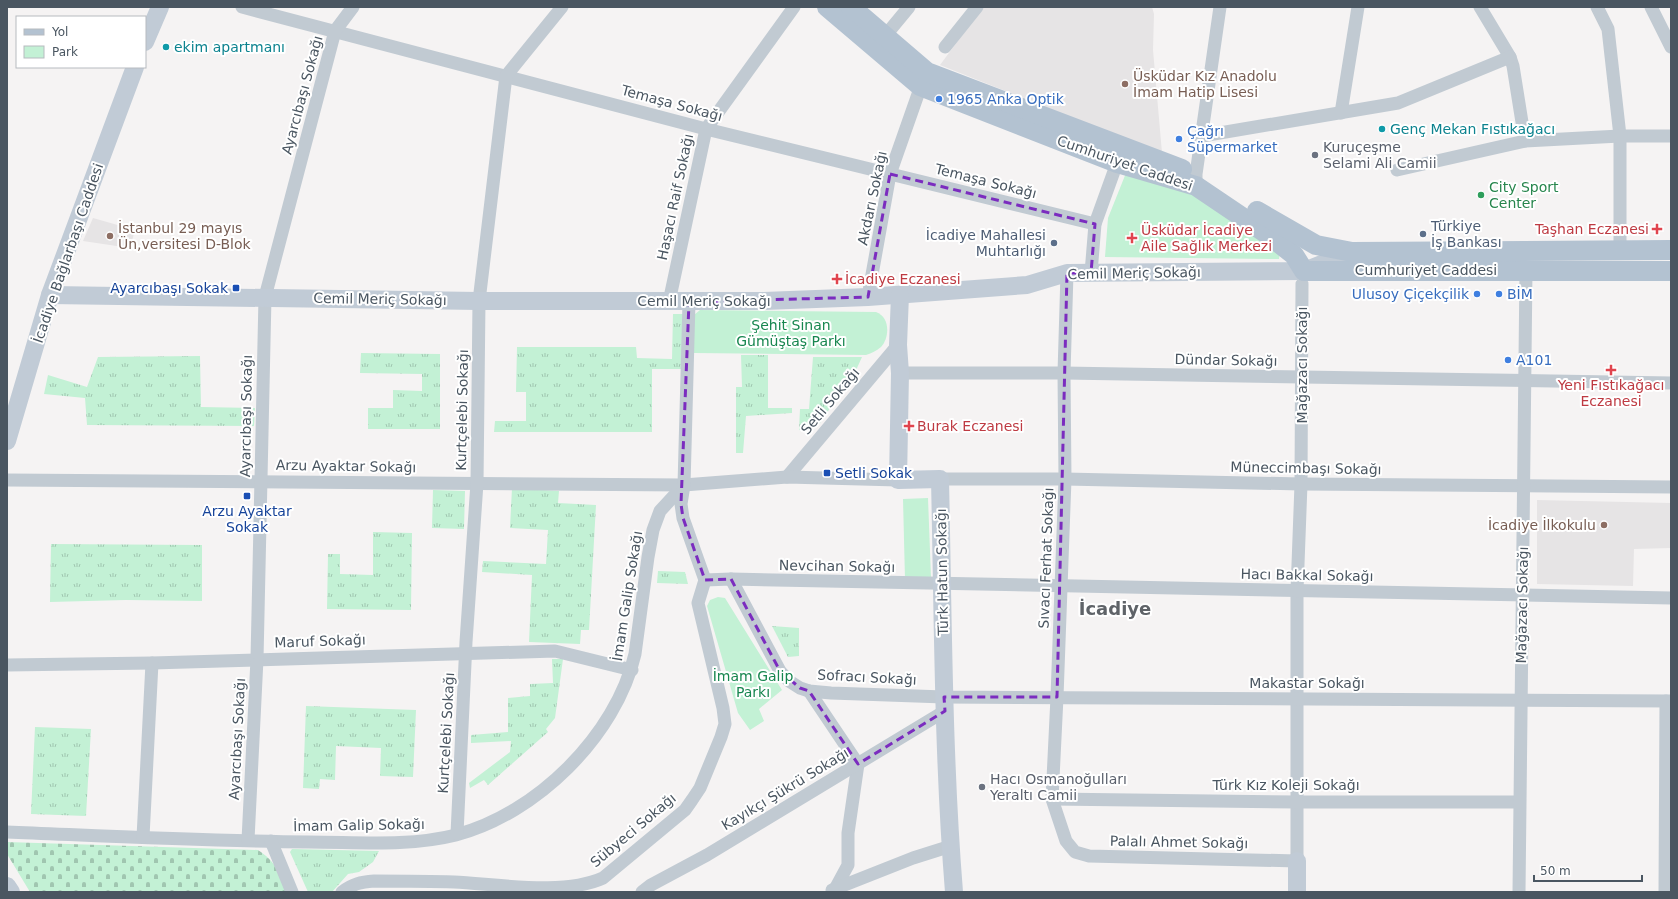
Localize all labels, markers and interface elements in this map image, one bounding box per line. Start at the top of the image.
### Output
legend [16,16,146,68]
text: Yol [51,25,68,39]
street label: Ayarcıbaşı Sokağı [278,34,326,156]
place label: ekim apartmanı [174,39,285,55]
marker: ekim apartmanı [161,42,171,52]
text: Park [52,45,78,59]
place label: Üsküdar Kız Anadolu İmam Hatip Lisesi [1133,67,1277,100]
marker: Üsküdar Kız Anadolu İmam Hatip Lisesi [1120,79,1130,89]
street label: Temaşa Sokağı [619,82,724,124]
place label: 1965 Anka Optik [947,91,1065,107]
marker: 1965 Anka Optik [934,94,944,104]
place label: Genç Mekan Fıstıkağacı [1390,121,1555,137]
place label: Çağrı Süpermarket [1187,123,1278,155]
marker: Genç Mekan Fıstıkağacı [1377,124,1387,134]
street label: Haşacı Raif Sokağı [654,132,696,262]
street label: Cumhuriyet Caddesi [1055,132,1195,194]
marker: Çağrı Süpermarket [1174,134,1184,144]
place label: Kuruçeşme Selami Ali Camii [1323,139,1437,171]
street label: Akdarı Sokağı [854,149,890,247]
marker: Kuruçeşme Selami Ali Camii [1310,150,1320,160]
street label: Temaşa Sokağı [933,160,1038,201]
street label: İcadiye Bağlarbaşı Caddesi [29,161,106,345]
place label: City Sport Center [1489,179,1559,211]
marker: City Sport Center [1476,190,1486,200]
place label: Türkiye İş Bankası [1430,218,1502,250]
place label: İstanbul 29 mayıs Ün,versitesi D-Blok [118,219,252,252]
place label: Üsküdar İcadiye Aile Sağlık Merkezi [1141,221,1272,254]
place label: Taşhan Eczanesi [1534,221,1649,237]
marker: Taşhan Eczanesi [1652,224,1662,234]
place label: İcadiye Mahallesi Muhtarlığı [926,226,1046,259]
marker: Türkiye İş Bankası [1418,229,1428,239]
marker: İstanbul 29 mayıs Ün,versitesi D-Blok [105,231,115,241]
marker: Üsküdar İcadiye Aile Sağlık Merkezi [1126,232,1138,244]
marker: İcadiye Mahallesi Muhtarlığı [1049,238,1059,248]
street label: Cumhuriyet Caddesi [1355,262,1497,278]
street label: Cemil Meriç Sokağı [1067,264,1201,282]
place label: İcadiye Eczanesi [845,270,961,287]
marker: İcadiye Eczanesi [832,274,842,284]
place label: Ayarcıbaşı Sokak [110,280,229,296]
marker: Ayarcıbaşı Sokak [231,283,241,293]
place label: BİM [1507,285,1533,302]
place label: Ulusoy Çiçekçilik [1352,286,1470,302]
marker: Ulusoy Çiçekçilik [1472,289,1482,299]
marker: BİM [1494,289,1504,299]
street label: Cemil Meriç Sokağı [313,290,447,308]
street label: Cemil Meriç Sokağı [637,293,771,309]
street label: Mağazacı Sokağı [1294,307,1310,423]
park label: Şehit Sinan Gümüştaş Parkı [736,317,846,349]
street label: Kurtçelebi Sokağı [453,349,471,471]
street label: Dündar Sokağı [1174,351,1278,369]
place label: A101 [1516,352,1552,368]
street label: Ayarcıbaşı Sokağı [237,355,255,477]
marker: A101 [1503,355,1513,365]
street label: Setli Sokağı [798,364,862,438]
marker: Yeni Fıstıkağacı Eczanesi [1606,365,1616,375]
place label: Yeni Fıstıkağacı Eczanesi [1557,377,1664,409]
place label: Burak Eczanesi [917,418,1024,434]
marker: Burak Eczanesi [904,421,914,431]
street label: Arzu Ayaktar Sokağı [276,457,416,475]
street label: Müneccimbaşı Sokağı [1230,459,1382,477]
place label: Setli Sokak [835,465,913,481]
marker: Setli Sokak [822,468,832,478]
street label: Sıvacı Ferhat Sokağı [1036,487,1056,629]
marker: Arzu Ayaktar Sokak [242,491,252,501]
place label: Arzu Ayaktar Sokak [202,503,292,535]
street label: Türk Hatun Sokağı [933,508,951,637]
place label: İcadiye İlkokulu [1488,516,1596,533]
marker: İcadiye İlkokulu [1599,520,1609,530]
street label: İmam Galip Sokağı [608,530,645,662]
street label: Mağazacı Sokağı [1513,546,1531,664]
street label: Nevcihan Sokağı [779,557,895,575]
street label: Hacı Bakkal Sokağı [1240,566,1374,584]
district label: İcadiye [1079,598,1151,619]
street label: Maruf Sokağı [274,631,366,651]
street label: Sofracı Sokağı [817,666,917,688]
park label: İmam Galip Parkı [713,667,793,700]
street label: Kurtçelebi Sokağı [435,672,457,794]
street label: Makastar Sokağı [1249,675,1365,691]
street label: Ayarcıbaşı Sokağı [226,678,248,800]
street label: Kayıkçı Şükrü Sokağı [719,745,851,833]
place label: Hacı Osmanoğulları Yeraltı Camii [989,771,1127,803]
street label: Türk Kız Koleji Sokağı [1211,777,1360,793]
marker: Hacı Osmanoğulları Yeraltı Camii [977,782,987,792]
street label: Sübyeci Sokağı [587,790,679,870]
street label: İmam Galip Sokağı [293,815,425,834]
street label: Palalı Ahmet Sokağı [1110,833,1248,851]
scale bar [1534,857,1642,883]
text: 50 m [1540,864,1571,878]

